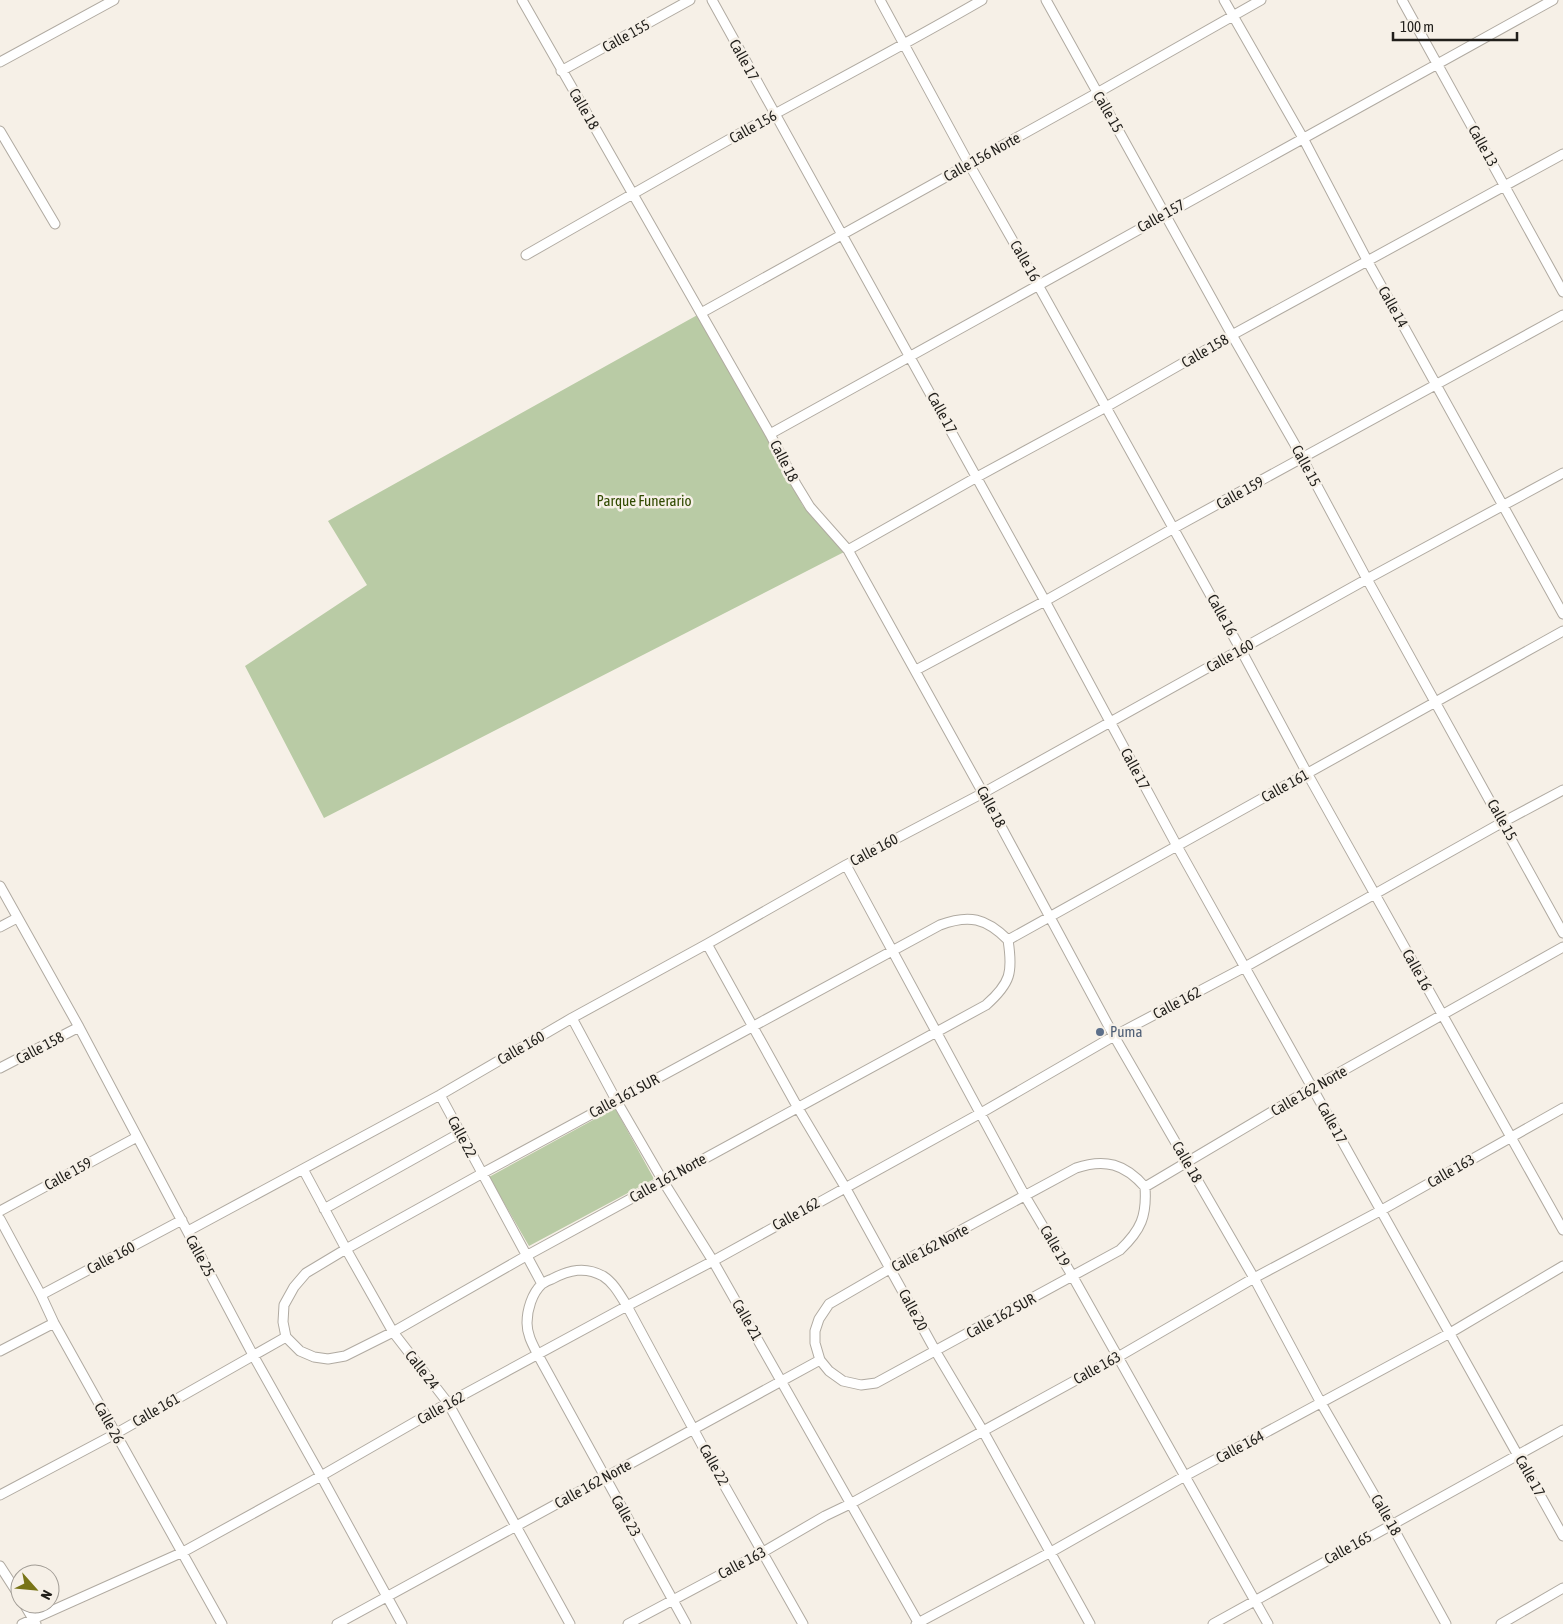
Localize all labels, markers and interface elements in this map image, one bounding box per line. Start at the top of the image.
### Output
scale bar [1393,10,1517,42]
street label: Calle 155 [599,16,652,55]
text: 100 m [1400,18,1434,35]
street label: Calle 17 [726,36,763,83]
street label: Calle 18 [566,85,603,132]
street label: Calle 15 [1090,88,1127,135]
street label: Calle 156 [726,107,779,146]
street label: Calle 13 [1465,122,1502,169]
street label: Calle 156 Norte [941,128,1023,185]
street label: Calle 157 [1134,196,1187,235]
street label: Calle 16 [1007,237,1044,284]
street label: Calle 14 [1375,283,1412,330]
street label: Calle 158 [1178,330,1231,371]
street label: Calle 17 [924,389,961,436]
street label: Calle 18 [767,437,802,484]
street label: Calle 15 [1288,442,1324,489]
street label: Calle 159 [1213,473,1266,512]
park label: Parque Funerario [597,492,691,509]
street label: Calle 16 [1204,591,1241,638]
street label: Calle 160 [1203,636,1256,675]
street label: Calle 17 [1117,745,1153,792]
street label: Calle 161 [1258,766,1311,805]
street label: Calle 18 [973,783,1009,830]
street label: Calle 15 [1484,796,1521,843]
street label: Calle 160 [847,830,901,869]
street label: Calle 16 [1399,946,1436,993]
street label: Calle 162 [1150,983,1204,1022]
place label: Puma [1110,1023,1142,1040]
marker: Puma [1094,1026,1106,1038]
street label: Calle 160 [494,1027,547,1068]
street label: Calle 158 [13,1028,67,1067]
street label: Calle 162 Norte [1268,1062,1350,1119]
street label: Calle 161 SUR [586,1070,662,1121]
street label: Calle 17 [1314,1099,1351,1146]
street label: Calle 22 [444,1113,480,1160]
street label: Calle 18 [1169,1138,1206,1185]
street label: Calle 161 Norte [627,1149,709,1206]
street label: Calle 163 [1424,1150,1477,1191]
street label: Calle 159 [41,1154,94,1193]
street label: Calle 162 [769,1194,822,1233]
street label: Calle 162 Norte [888,1220,971,1275]
street label: Calle 19 [1037,1222,1074,1269]
street label: Calle 25 [182,1232,218,1279]
street label: Calle 160 [84,1238,138,1277]
street label: Calle 20 [895,1286,931,1333]
street label: Calle 162 SUR [963,1289,1039,1341]
street label: Calle 21 [729,1296,766,1343]
street label: Calle 24 [402,1347,443,1392]
street label: Calle 163 [1070,1348,1123,1387]
street label: Calle 162 [414,1388,467,1427]
street label: Calle 161 [129,1389,182,1430]
street label: Calle 26 [91,1399,128,1446]
street label: Calle 164 [1213,1427,1267,1466]
street label: Calle 22 [696,1441,733,1488]
street label: Calle 17 [1512,1452,1549,1499]
street label: Calle 162 Norte [552,1455,634,1512]
street label: Calle 18 [1368,1491,1405,1538]
street label: Calle 23 [608,1492,645,1539]
street label: Calle 165 [1321,1528,1374,1567]
street label: Calle 163 [715,1543,769,1582]
north arrow [10,1564,60,1614]
text: N [38,1588,56,1602]

